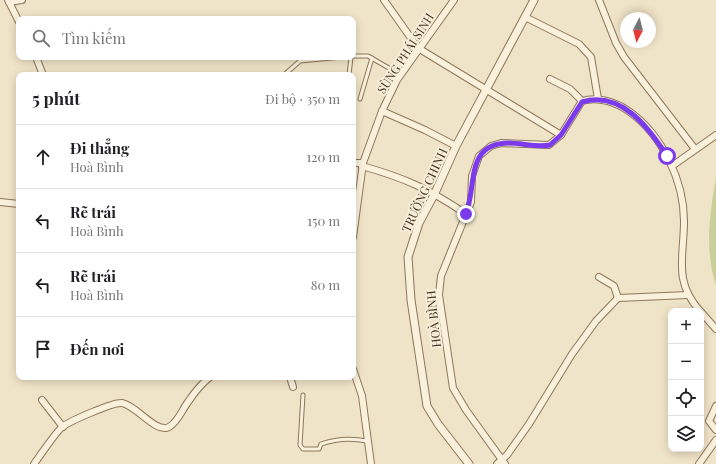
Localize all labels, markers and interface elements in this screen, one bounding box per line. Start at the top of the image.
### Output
street label: SÙNG PHÁI SINH [373,10,437,96]
north arrow [620,12,656,48]
search box [16,16,356,60]
icon: search [30,27,52,49]
text: Tìm kiếm [62,28,126,48]
text: 5 phút [32,87,80,109]
text: Đi bộ · 350 m [265,90,340,107]
text: Đi thẳng [70,138,129,158]
street label: TRƯỜNG CHINH [398,145,450,235]
icon: ahead [32,146,54,168]
route start [658,147,676,165]
text: 120 m [306,148,340,165]
text: Hoà Bình [70,158,124,175]
text: Rẽ trái [70,202,116,222]
route end [457,205,475,223]
icon: left [32,210,54,232]
text: 150 m [307,212,340,229]
text: Hoà Bình [70,222,124,239]
text: Rẽ trái [70,266,116,286]
icon: left [32,274,54,296]
text: 80 m [311,276,340,293]
text: Hoà Bình [70,286,124,303]
street label: HOÀ BÌNH [422,290,444,348]
map controls [668,308,704,452]
button: + [668,308,704,344]
icon: arrive [32,338,54,360]
text: Đến nơi [70,339,124,359]
button: − [668,344,704,380]
button: locate [668,380,704,416]
button: layers [668,416,704,452]

